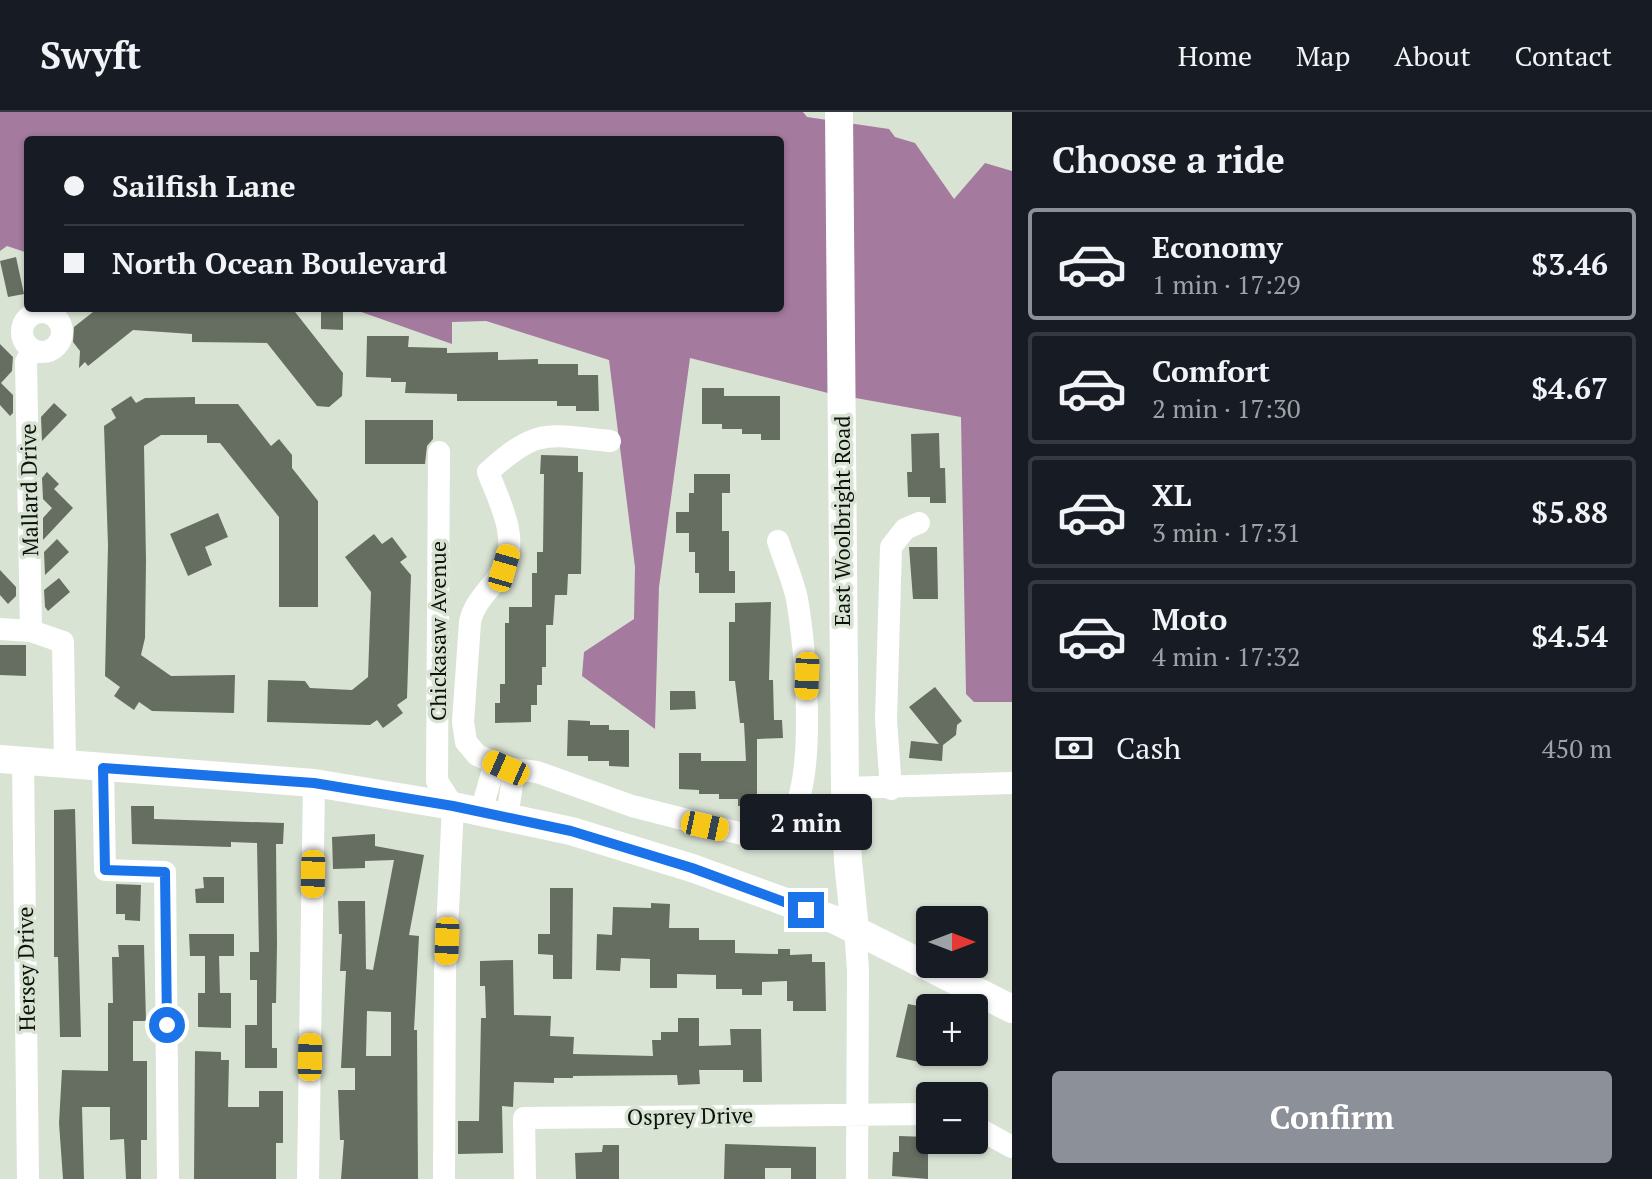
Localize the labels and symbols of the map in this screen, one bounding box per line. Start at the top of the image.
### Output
street label: East Woolbright Road [827,415,856,627]
street label: Mallard Drive [13,423,44,557]
street label: Chickasaw Avenue [423,541,452,721]
car [486,542,522,594]
car [794,652,820,700]
car [479,747,533,789]
callout: 2 min [740,794,872,850]
car [679,809,731,843]
car [301,850,325,898]
route end [788,892,824,928]
street label: Hersey Drive [10,906,41,1032]
north arrow [916,906,988,978]
car [434,917,460,965]
route start [149,1007,185,1043]
car [298,1033,322,1081]
street label: Osprey Drive [627,1100,753,1131]

